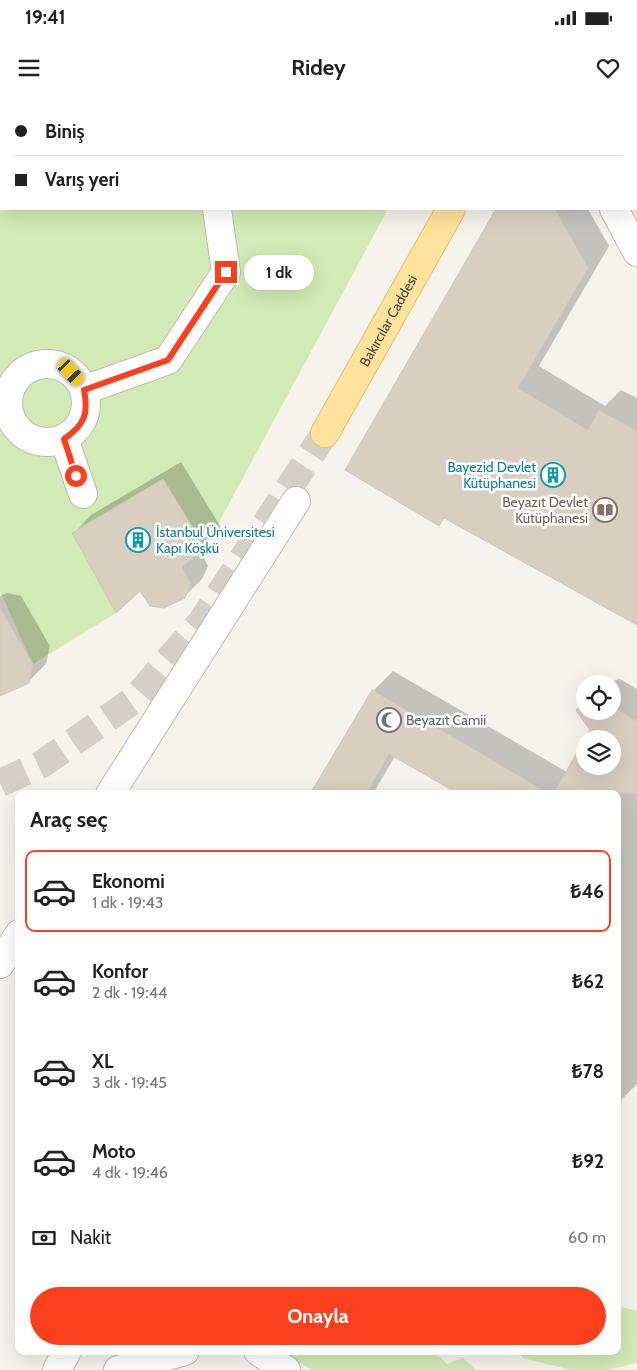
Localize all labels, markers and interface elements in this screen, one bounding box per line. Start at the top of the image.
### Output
text: 19:41 [25,6,66,29]
icon: menu [15,54,43,82]
text: Ridey [291,54,346,81]
icon: heart [594,54,622,82]
text: Biniş [45,120,85,143]
text: Varış yeri [45,168,119,191]
callout: 1 dk [244,254,314,290]
route end [215,261,237,283]
text: 1 dk [266,263,292,282]
street label: Bakırcılar Caddesi [355,271,421,370]
car [55,356,86,388]
place label: Bayezid Devlet Kütüphanesi [447,458,536,492]
building icon: Bayezid Devlet Kütüphanesi [540,462,566,488]
route start [65,465,87,487]
place label: Beyazıt Devlet Kütüphanesi [502,493,588,527]
library icon: Beyazıt Devlet Kütüphanesi [592,497,618,523]
place label: İstanbul Üniversitesi Kapı Köşkü [156,523,275,557]
building icon: İstanbul Üniversitesi Kapı Köşkü [125,527,151,553]
map controls [576,675,621,775]
button: locate [576,675,621,720]
mosque icon: Beyazıt Camii [376,707,402,733]
place label: Beyazıt Camii [406,711,486,729]
button: layers [576,730,621,775]
text: Araç seç [30,806,107,833]
icon: car [32,869,77,914]
text: Ekonomi [92,870,165,893]
text: ₺46 [570,880,604,903]
text: 1 dk · 19:43 [92,893,163,912]
icon: car [32,959,77,1004]
text: Konfor [92,960,148,983]
text: ₺62 [572,970,604,993]
text: 2 dk · 19:44 [92,983,167,1002]
icon: car [32,1049,77,1094]
text: XL [92,1050,113,1073]
text: ₺78 [572,1060,604,1083]
text: 3 dk · 19:45 [92,1073,167,1092]
icon: car [32,1139,77,1184]
text: Moto [92,1140,136,1163]
text: ₺92 [572,1150,604,1173]
text: 4 dk · 19:46 [92,1163,168,1182]
icon: cash [30,1224,58,1252]
text: Nakit [70,1226,111,1249]
text: 60 m [568,1228,606,1247]
button: Onayla [30,1287,606,1345]

